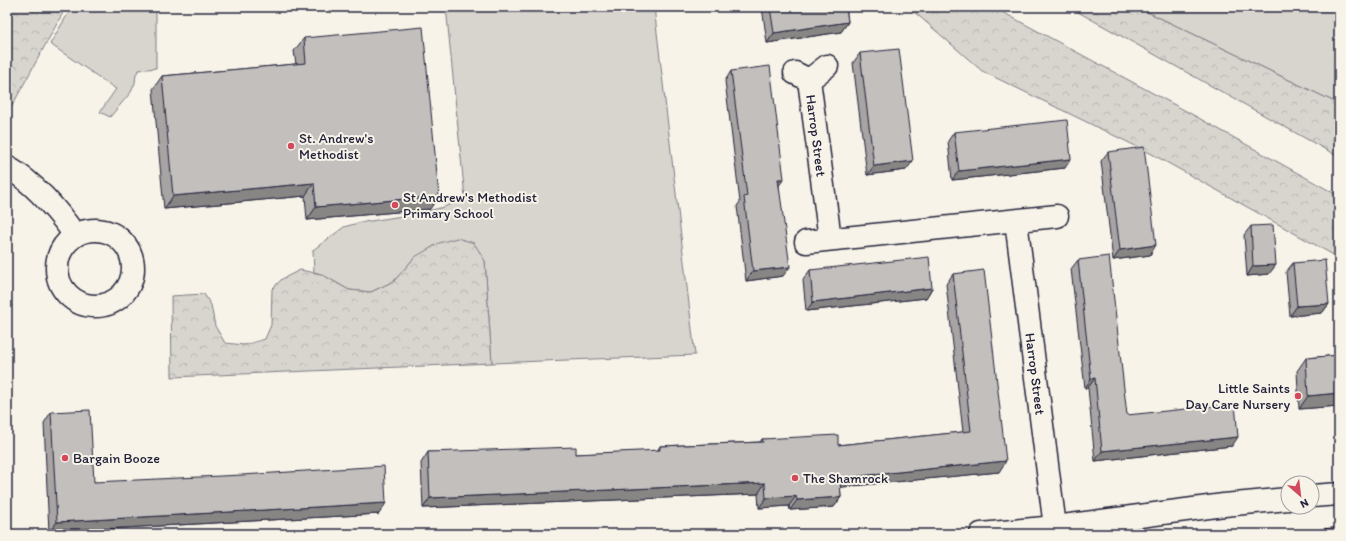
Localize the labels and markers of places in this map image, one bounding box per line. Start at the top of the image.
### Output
place label: St. Andrew's Methodist [299,130,373,163]
marker: St. Andrew's Methodist [286,141,296,151]
place label: St Andrew's Methodist Primary School [403,189,537,222]
marker: St Andrew's Methodist Primary School [390,200,400,210]
place label: Little Saints Day Care Nursery [1185,380,1290,413]
marker: Little Saints Day Care Nursery [1293,391,1303,401]
place label: Bargain Booze [73,450,160,467]
marker: Bargain Booze [60,453,70,463]
place label: The Shamrock [803,470,889,487]
marker: The Shamrock [790,473,800,483]

